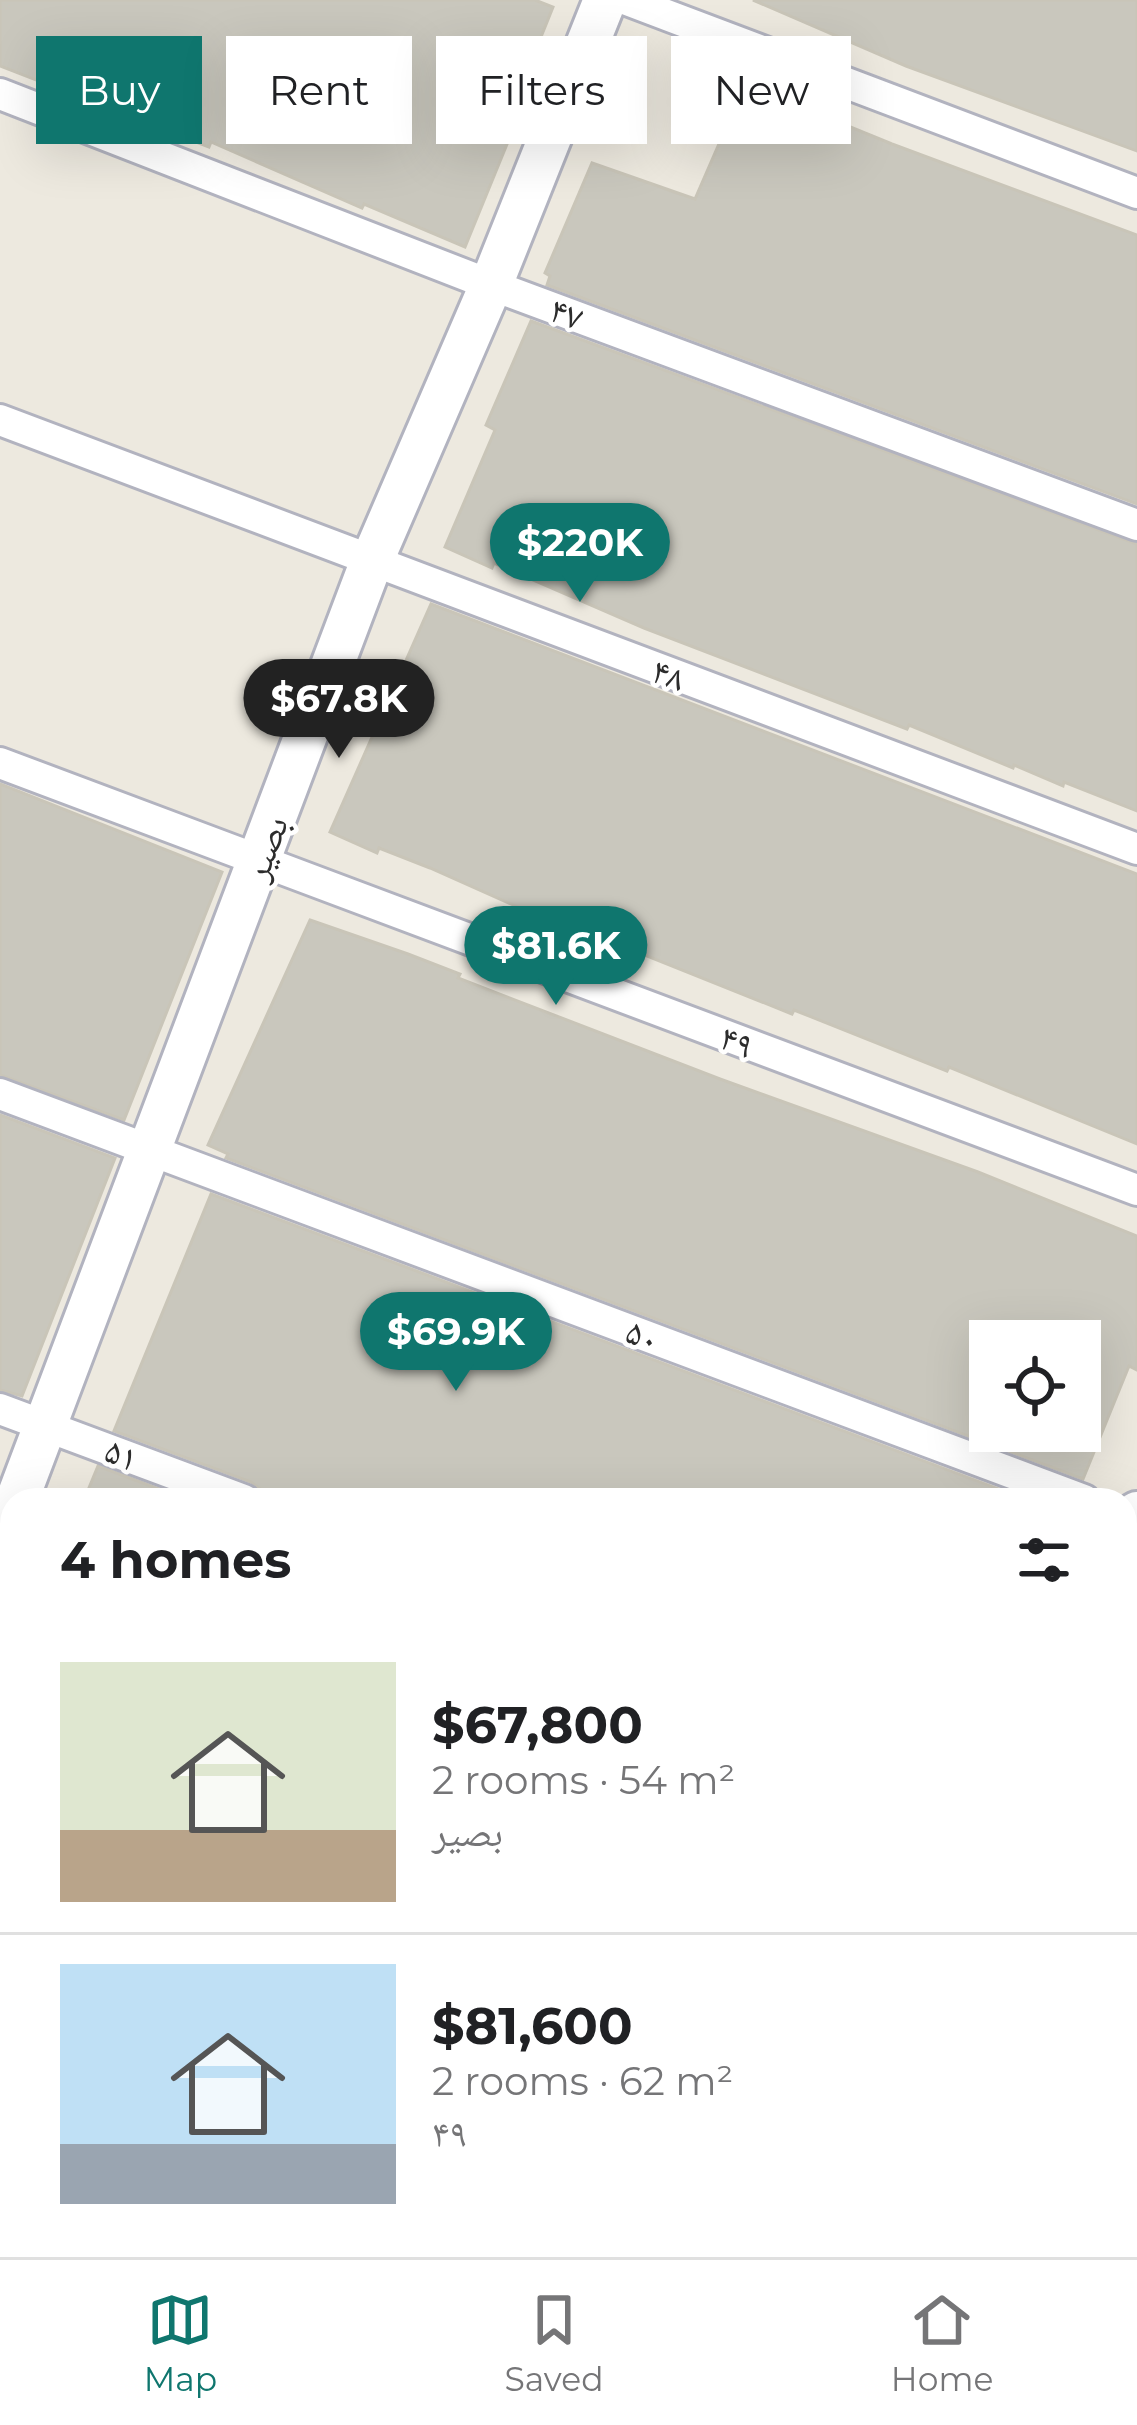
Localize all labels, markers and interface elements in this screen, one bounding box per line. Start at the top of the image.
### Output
chip: Buy [36,36,202,144]
chip: Rent [226,36,412,144]
chip: Filters [436,36,647,144]
chip: New [671,36,851,144]
street label: ۴۷ [544,287,590,339]
pin: $220K [496,503,664,605]
text: $220K [517,518,643,566]
street label: ۴۸ [646,648,692,700]
pin: $67.8K [241,659,437,761]
text: $67.8K [270,674,408,722]
street label: بصیر [232,810,297,887]
pin: $81.6K [458,906,654,1008]
text: $81.6K [491,921,621,969]
street label: ۴۹ [714,1015,760,1067]
pin: $69.9K [358,1292,554,1394]
text: $69.9K [387,1307,525,1355]
street label: ۵۰ [620,1309,666,1361]
map controls [969,1320,1101,1452]
button: locate [969,1320,1101,1452]
street label: ۵۱ [99,1428,145,1480]
icon: filters [1011,1527,1077,1593]
text: 4 homes [60,1529,291,1591]
text: $67,800 [432,1694,643,1756]
icon: home [156,1710,300,1854]
text: 2 rooms · 54 m² [432,1756,735,1804]
text: بصیر [432,1808,503,1856]
text: $81,600 [432,1995,633,2057]
icon: home [156,2012,300,2156]
text: 2 rooms · 62 m² [432,2057,733,2105]
text: ۴۹ [432,2109,467,2157]
tab: Map [144,2287,217,2399]
tab: Saved [504,2287,604,2399]
tab: Home [891,2287,993,2399]

